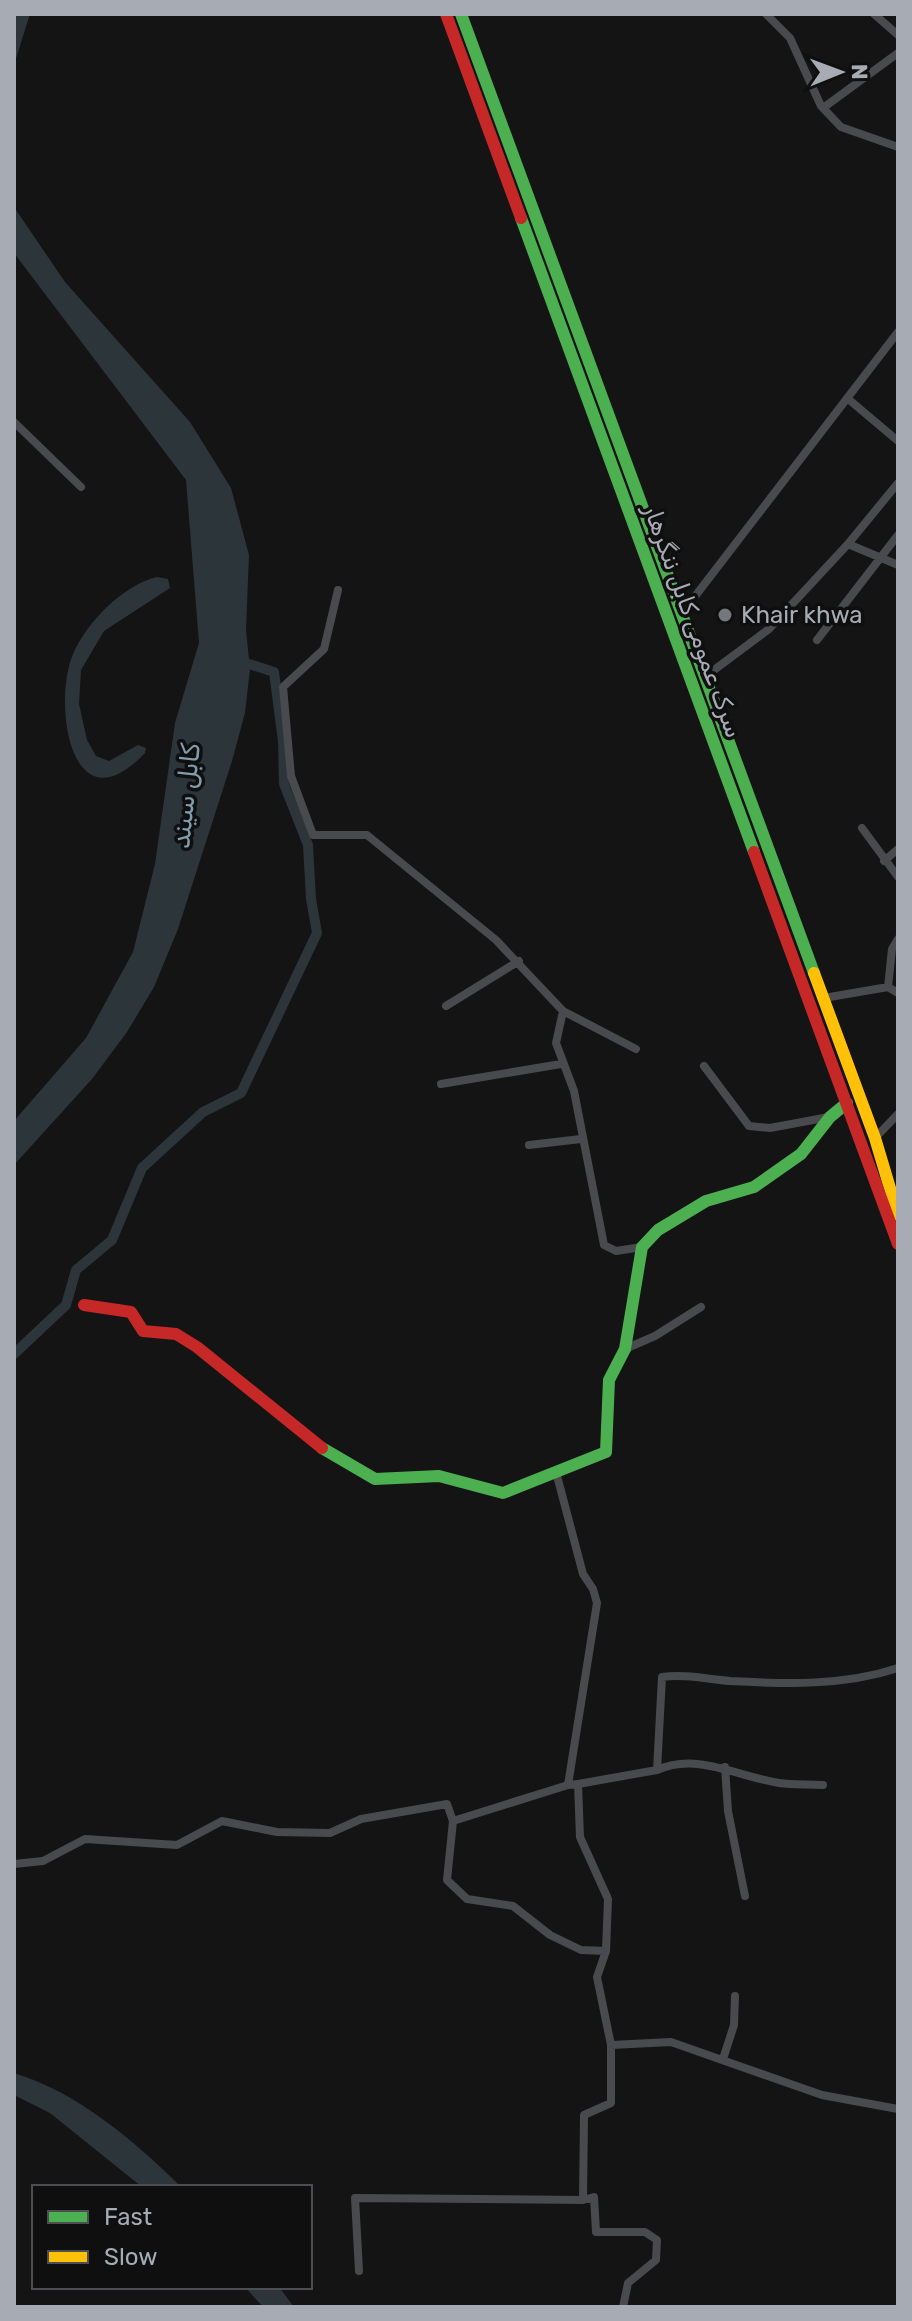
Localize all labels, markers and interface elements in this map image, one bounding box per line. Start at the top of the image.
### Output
north arrow [800,32,880,112]
text: N [846,64,873,80]
street label: سرک عمومی کابل ننگرهار [637,499,748,741]
place label: Khair khwa [741,601,863,629]
marker: Khair khwa [716,606,734,624]
water label: کابل سيند [165,741,207,850]
legend [32,2185,312,2289]
text: Fast [104,2203,152,2231]
text: Slow [104,2243,157,2271]

